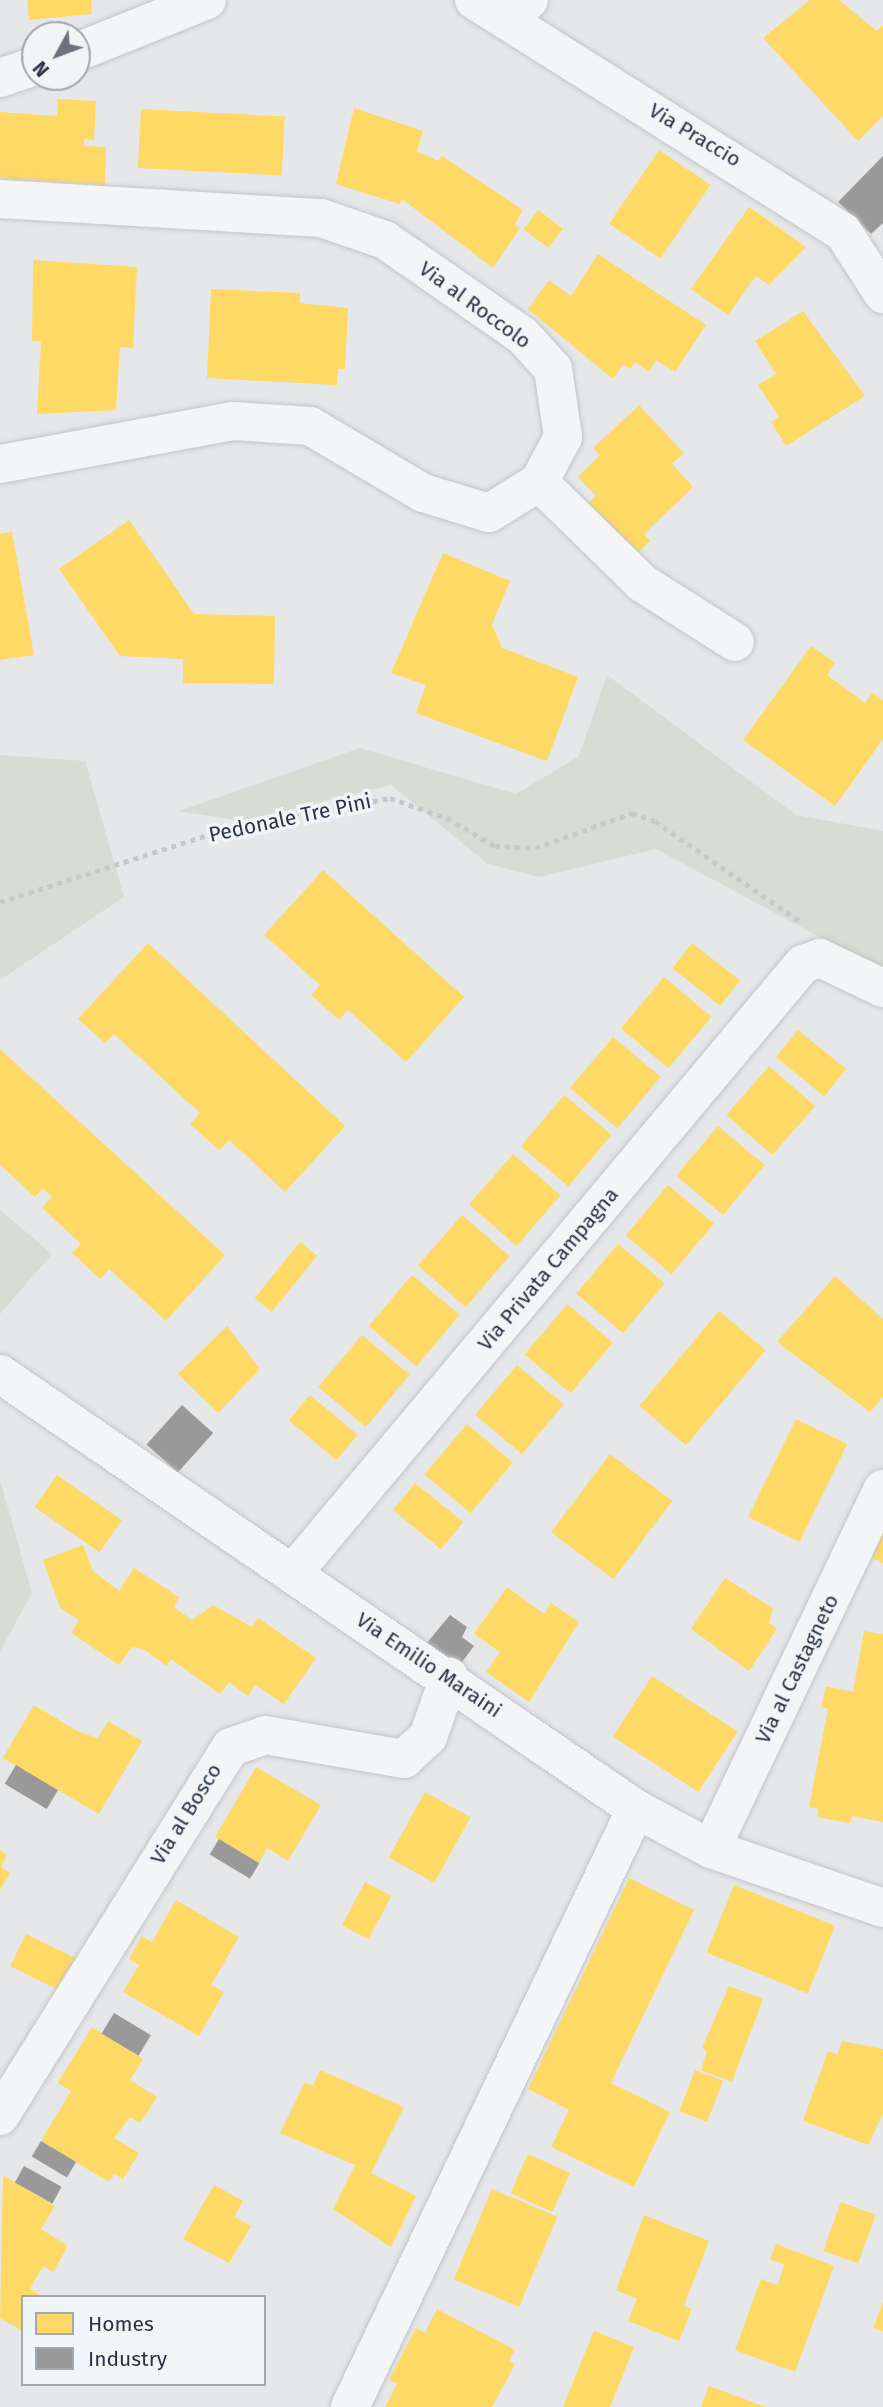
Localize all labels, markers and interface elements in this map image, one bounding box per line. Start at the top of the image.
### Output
north arrow [21,21,91,91]
text: N [28,56,54,81]
street label: Via Praccio [644,98,746,172]
street label: Via al Roccolo [414,256,536,354]
street label: Pedonale Tre Pini [206,788,374,848]
street label: Via Privata Campagna [472,1182,624,1356]
street label: Via al Castagneto [750,1590,844,1748]
street label: Via Emilio Maraini [351,1607,507,1723]
street label: Via al Bosco [145,1759,227,1869]
legend [21,2295,266,2386]
text: Homes [88,2311,154,2337]
text: Industry [88,2346,167,2372]

